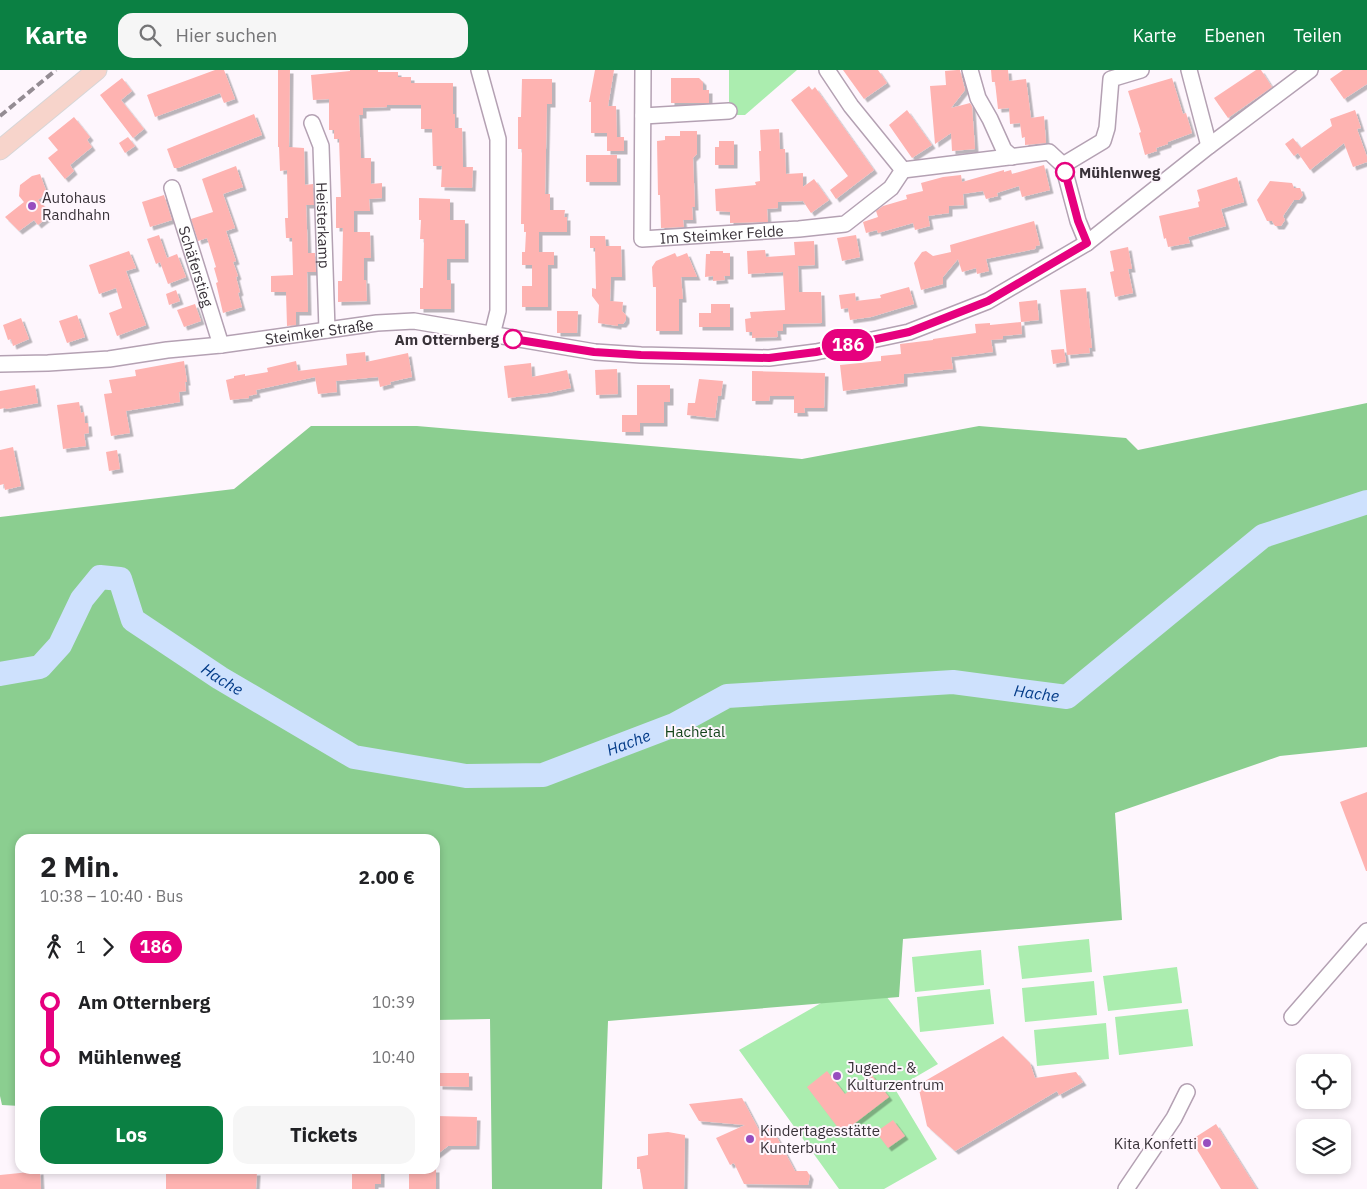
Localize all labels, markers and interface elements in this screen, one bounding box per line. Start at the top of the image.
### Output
search box [118,13,468,58]
text: Karte [25,19,88,51]
icon: search [136,21,164,49]
text: Hier suchen [176,23,277,47]
text: Karte [1133,24,1176,47]
text: Ebenen [1204,24,1265,47]
text: Teilen [1293,24,1342,47]
marker: Mühlenweg [1055,162,1075,182]
place label: Mühlenweg [1079,163,1161,182]
street label: Heisterkamp [313,182,334,269]
place label: Autohaus Randhahn [42,188,110,224]
marker: Autohaus Randhahn [26,200,38,212]
street label: Im Steimker Felde [659,220,784,247]
street label: Schäferstieg [175,223,218,309]
street label: Steimker Straße [264,314,374,348]
marker: Am Otternberg [503,329,523,349]
line badge: 186 [819,329,877,361]
place label: Am Otternberg [395,330,500,349]
text: 186 [832,333,864,356]
water label: Hache [198,659,247,699]
water label: Hache [1013,680,1060,706]
park label: Hachetal [665,722,725,741]
water label: Hache [604,725,653,760]
text: 2 Min. [40,848,120,885]
text: 2.00 € [359,865,415,889]
text: 10:38 – 10:40 · Bus [40,886,183,906]
icon: walk [40,933,68,961]
icon: forward [94,933,122,961]
text: 186 [140,935,172,958]
text: 1 [76,937,86,957]
text: Am Otternberg [78,990,210,1014]
text: 10:39 [372,992,415,1012]
text: Mühlenweg [78,1045,181,1069]
text: 10:40 [372,1047,415,1067]
map controls [1296,1054,1351,1174]
button: locate [1296,1054,1351,1109]
place label: Jugend- & Kulturzentrum [847,1058,944,1094]
marker: Jugend- & Kulturzentrum [831,1070,843,1082]
button: Los [40,1106,223,1164]
button: Tickets [233,1106,415,1164]
button: layers [1296,1119,1351,1174]
place label: Kindertagesstätte Kunterbunt [760,1121,880,1157]
marker: Kindertagesstätte Kunterbunt [744,1133,756,1145]
place label: Kita Konfetti [1114,1134,1197,1153]
marker: Kita Konfetti [1201,1137,1213,1149]

